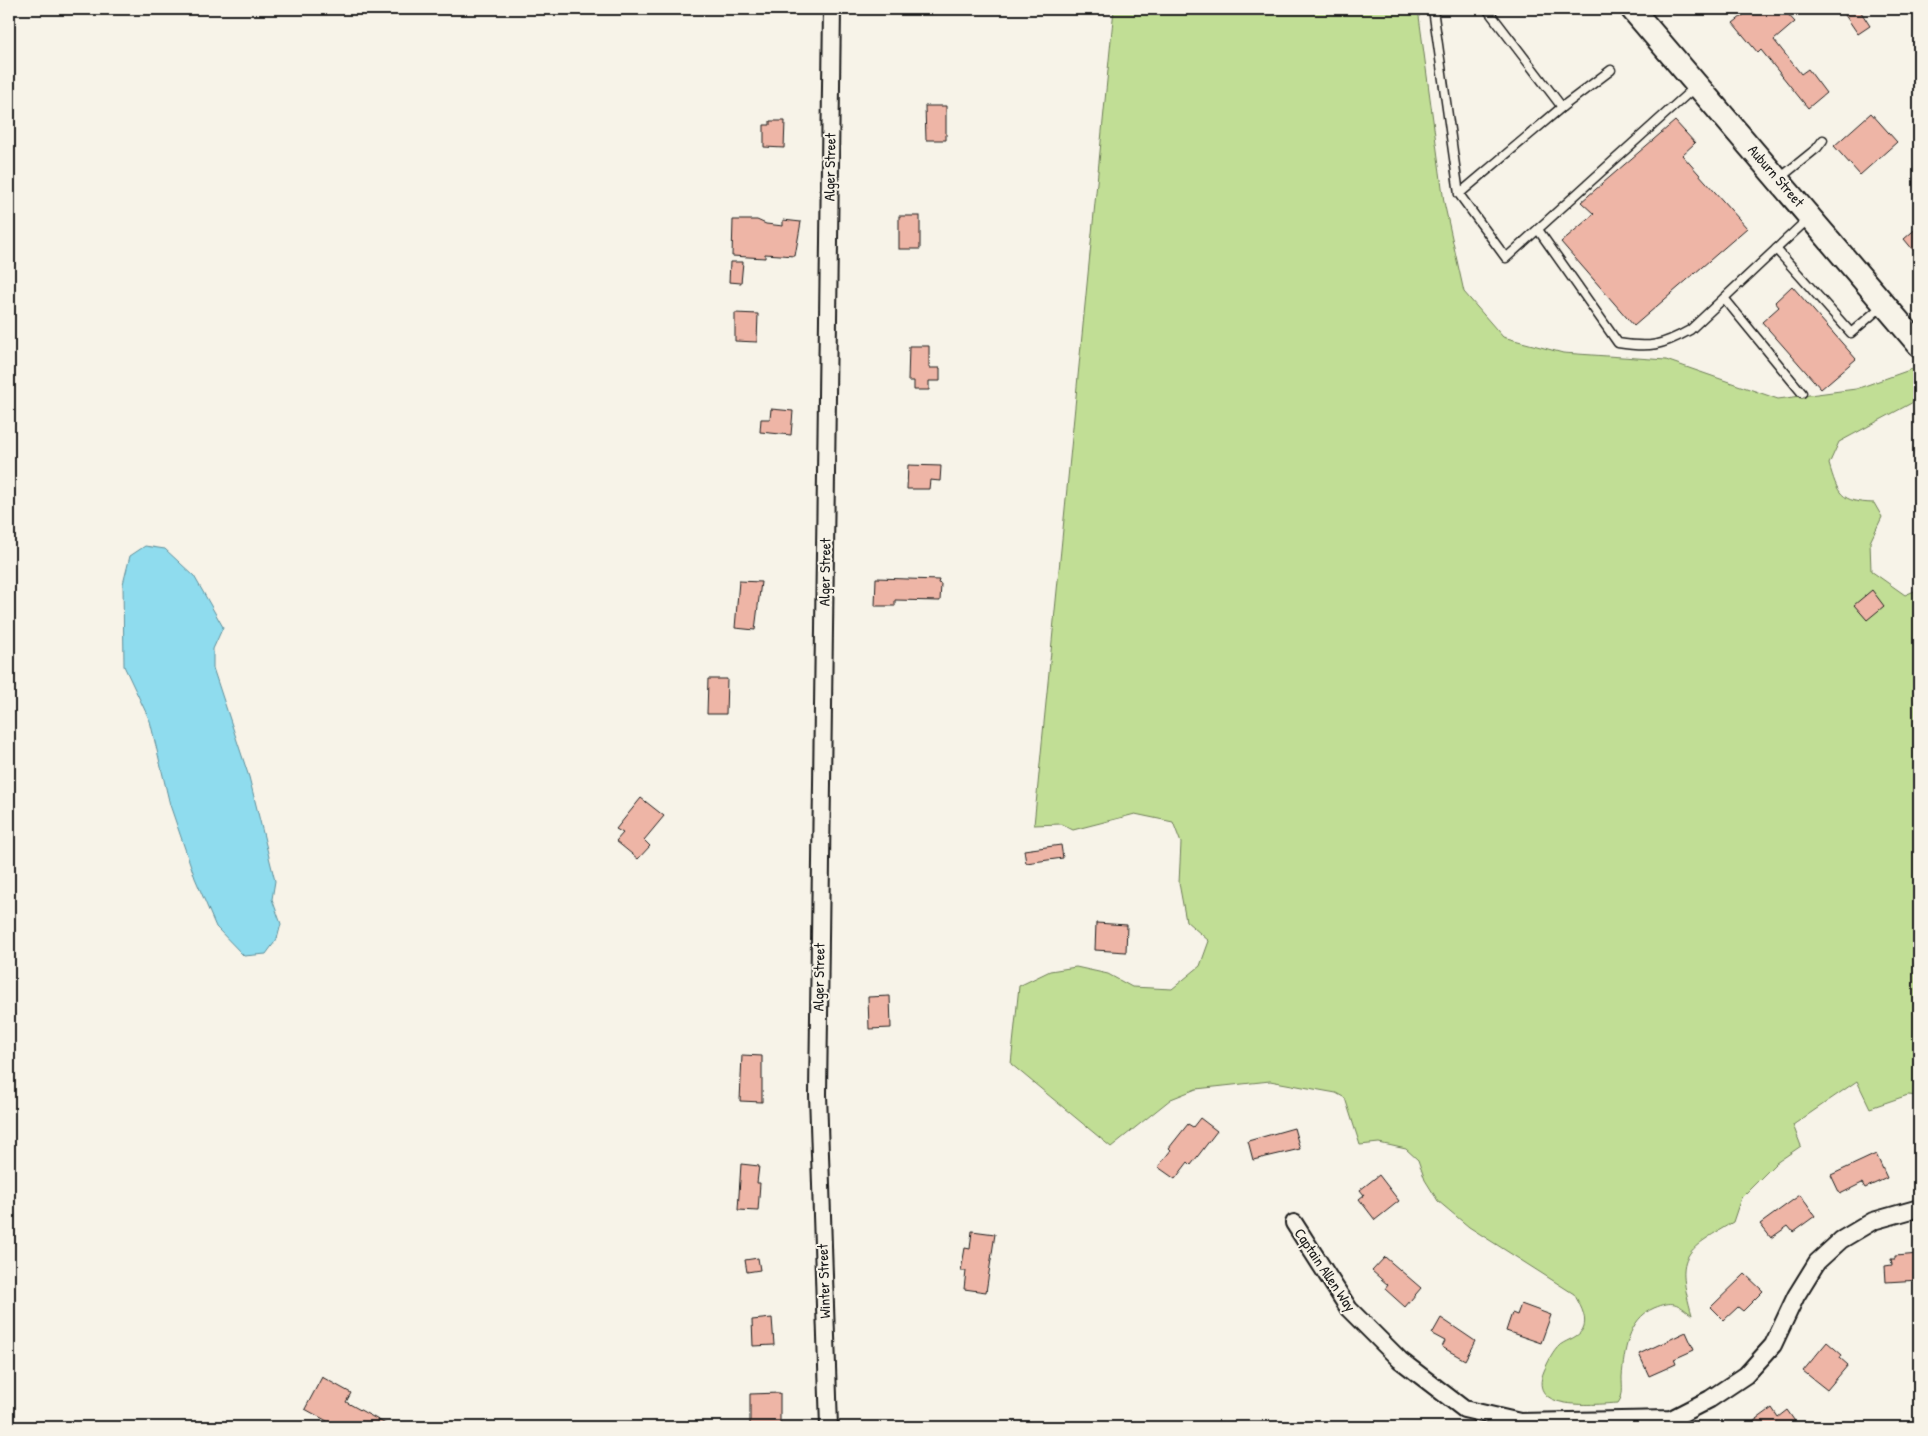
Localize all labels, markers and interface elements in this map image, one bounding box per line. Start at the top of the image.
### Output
street label: Alger Street [818,132,841,201]
street label: Auburn Street [1743,140,1810,212]
street label: Alger Street [813,537,836,606]
street label: Alger Street [807,942,830,1011]
street label: Captain Allen Way [1290,1224,1361,1316]
street label: Winter Street [812,1243,835,1319]

